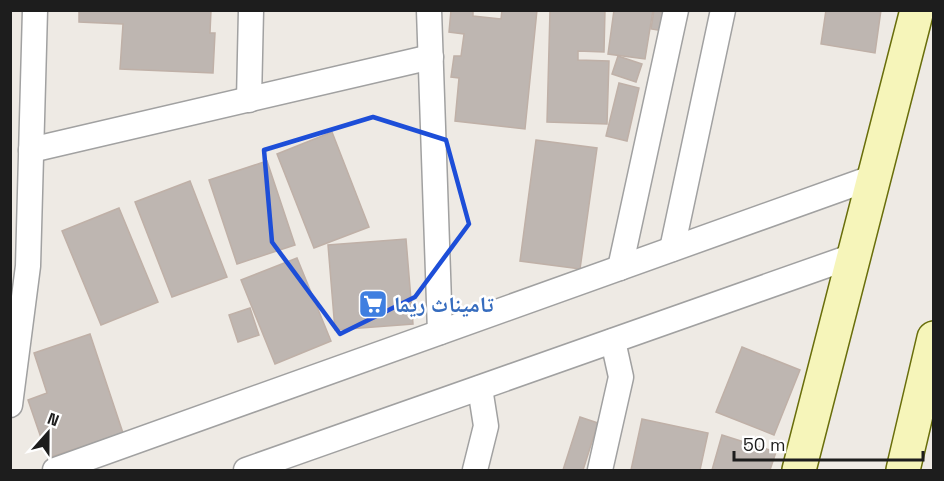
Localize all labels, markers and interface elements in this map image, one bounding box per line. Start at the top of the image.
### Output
supermarket icon: تاميناث ريما [357,288,389,320]
place label: تاميناث ريما [394,290,494,318]
north arrow [18,403,78,463]
text: N [44,408,62,431]
scale bar [734,424,923,462]
text: 50 m [743,433,785,456]

